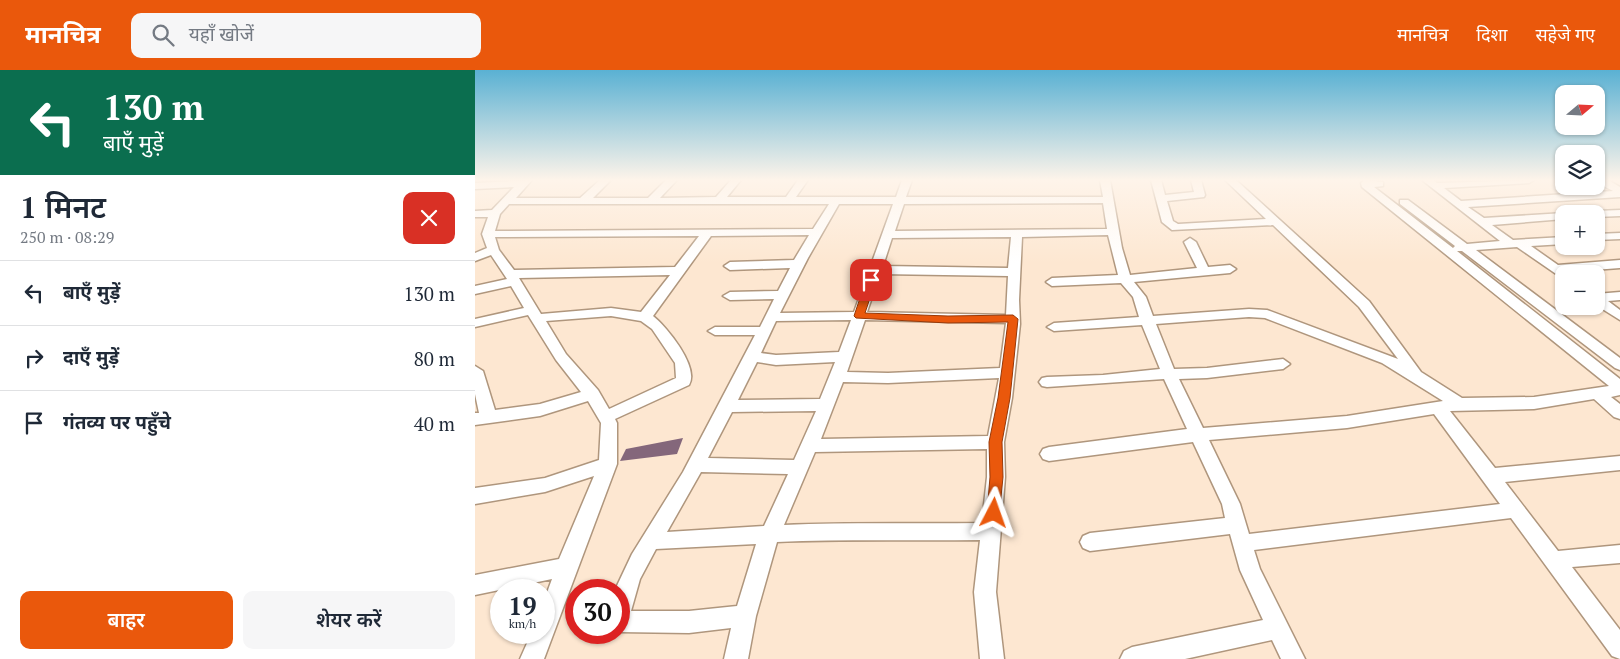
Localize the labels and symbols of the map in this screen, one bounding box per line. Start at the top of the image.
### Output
north arrow [1555,85,1605,135]
pin [850,259,892,301]
position arrow [967,486,1019,538]
speed limit sign: 30 [565,579,630,644]

